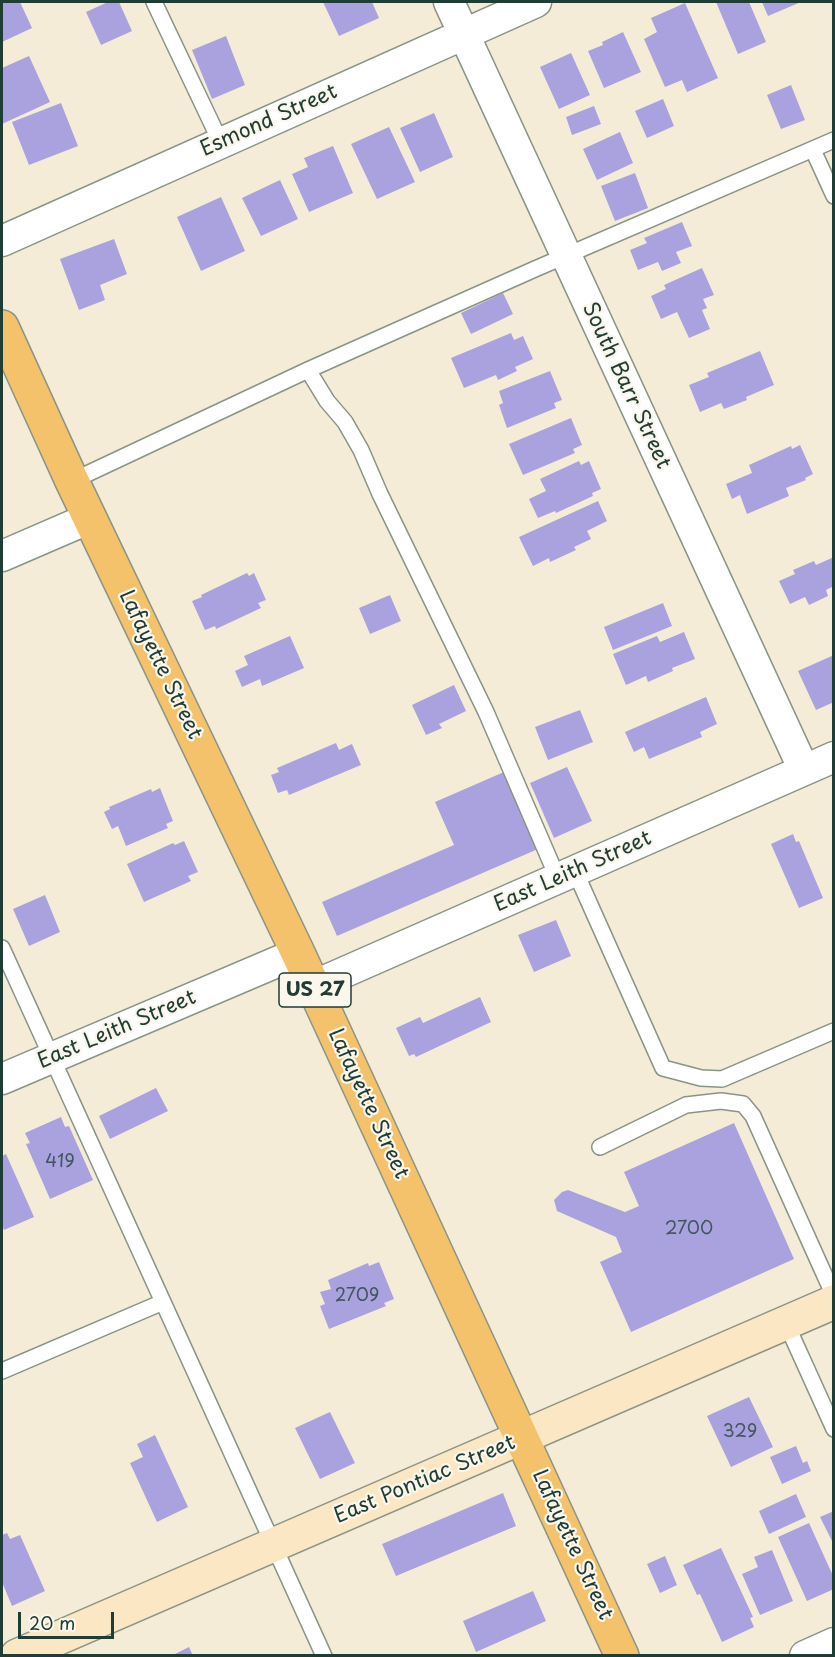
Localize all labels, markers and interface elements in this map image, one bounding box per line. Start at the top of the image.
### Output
street label: Esmond Street [197,80,341,162]
street label: South Barr Street [576,299,676,473]
street label: Lafayette Street [113,586,207,744]
street label: East Leith Street [490,826,656,918]
road number: US 27 [279,973,351,1007]
street label: East Leith Street [34,985,200,1075]
street label: Lafayette Street [322,1025,414,1183]
house number: 419 [45,1151,75,1173]
house number: 2700 [665,1218,713,1240]
house number: 2709 [335,1285,379,1307]
house number: 329 [723,1421,757,1443]
street label: East Pontiac Street [331,1430,519,1530]
street label: Lafayette Street [526,1466,618,1624]
scale bar [21,1600,117,1638]
text: 20 m [29,1609,75,1636]

